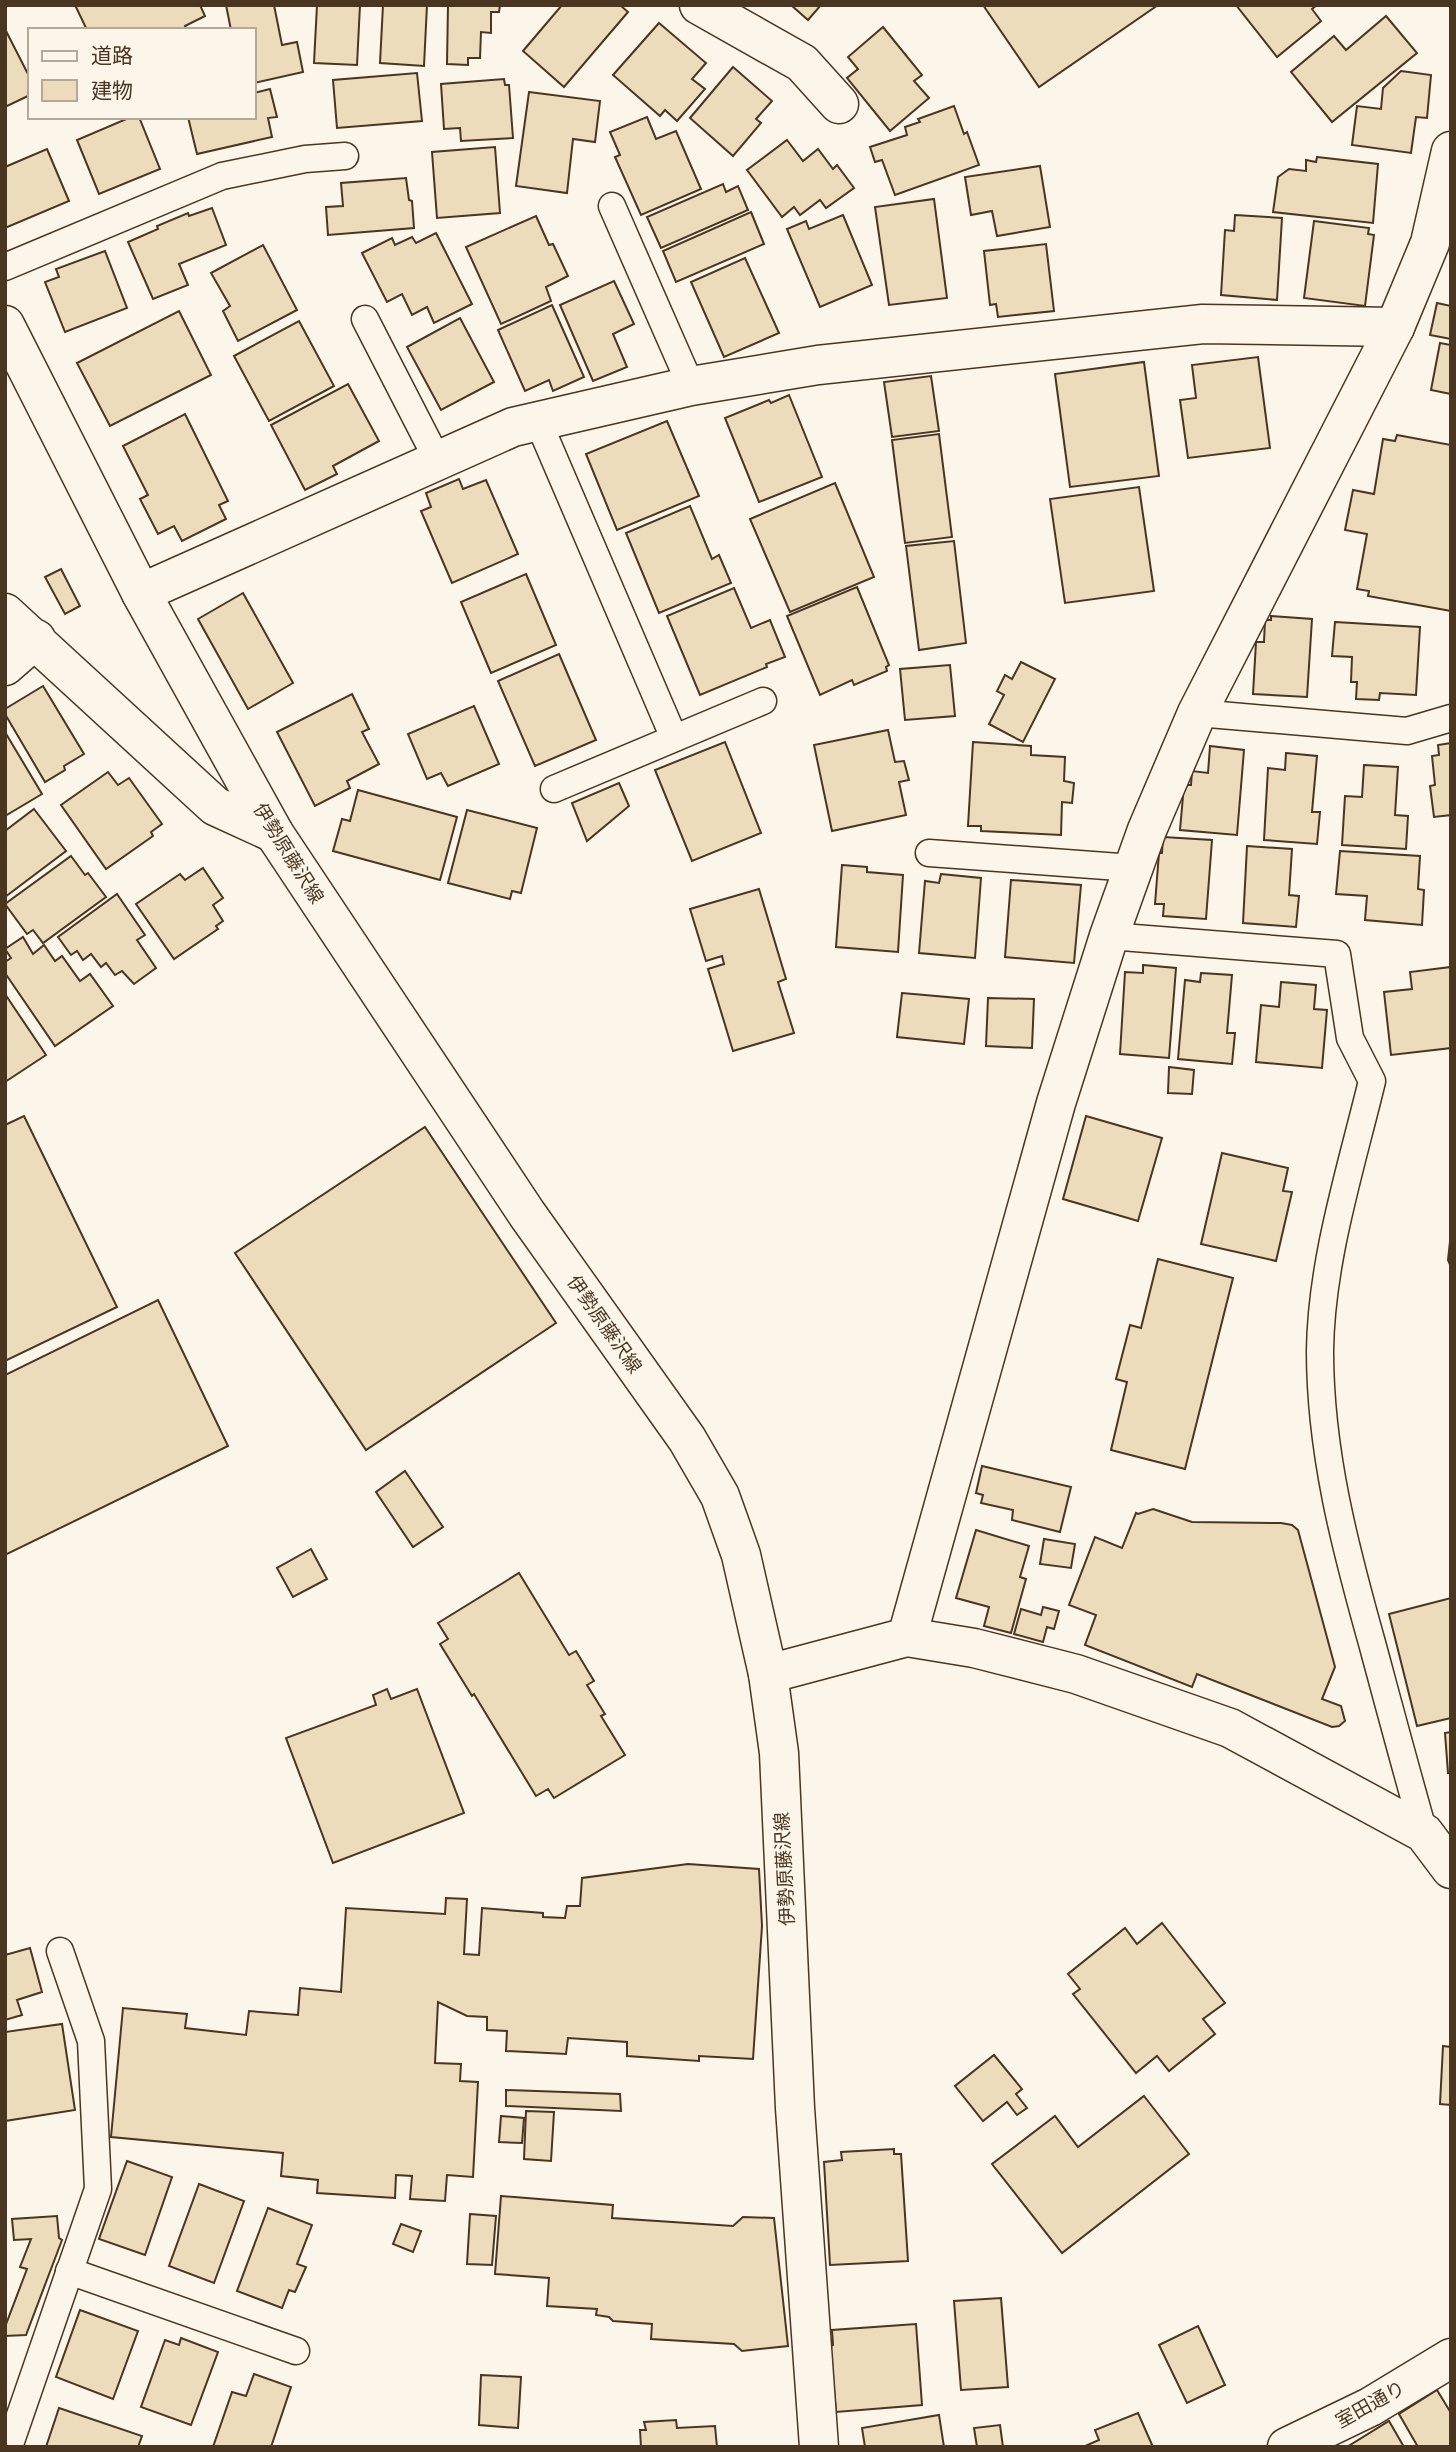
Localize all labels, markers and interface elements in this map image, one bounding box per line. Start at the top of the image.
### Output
legend [28,28,256,119]
text: 道路 [91,42,133,67]
text: 建物 [91,77,133,102]
street label: 伊勢原藤沢線 [249,798,329,907]
street label: 伊勢原藤沢線 [563,1270,648,1377]
street label: 伊勢原藤沢線 [769,1811,798,1927]
street label: 室田通り [1331,2375,1409,2432]

